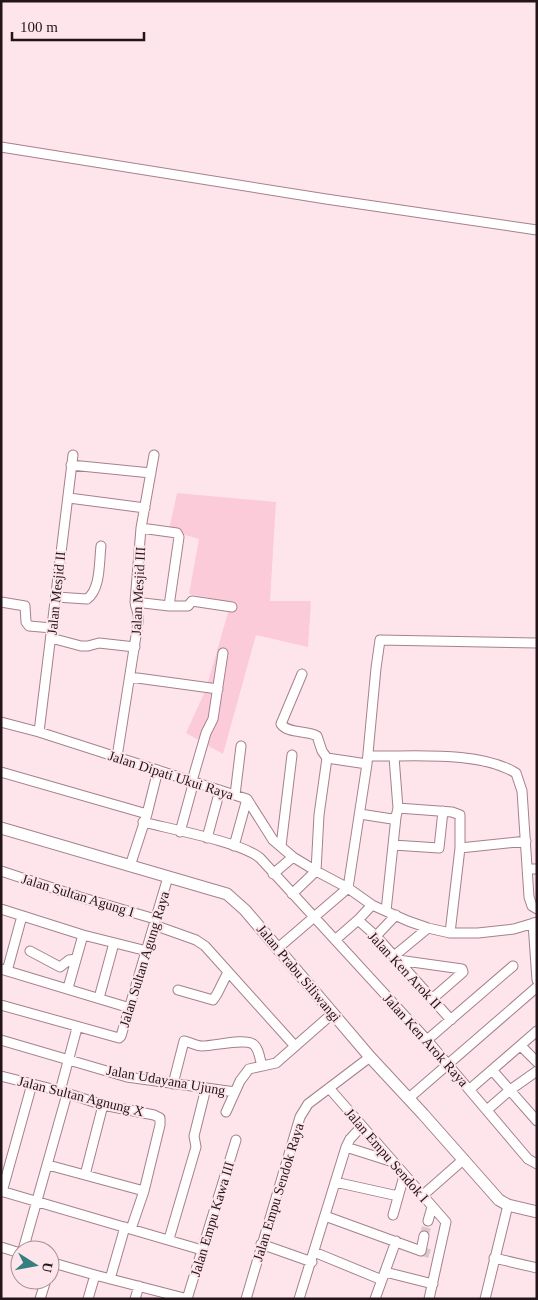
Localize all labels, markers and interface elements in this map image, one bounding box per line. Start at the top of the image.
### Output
scale bar [12,10,145,42]
text: 100 m [20,19,58,35]
street label: Jalan Mesjid III [129,546,148,636]
street label: Jalan Mesjid II [45,550,68,636]
street label: Jalan Dipati Ukui Raya [106,748,236,803]
street label: Jalan Sultan Agung I [20,871,136,920]
street label: Jalan Sultan Agung Raya [117,889,173,1029]
street label: Jalan Prabu Siliwangi [254,922,344,1025]
street label: Jalan Ken Arok II [365,929,444,1012]
street label: Jalan Ken Arok Raya [380,991,472,1090]
street label: Jalan Udayana Ujung [105,1063,227,1098]
street label: Jalan Sultan Agnung X [16,1074,146,1119]
street label: Jalan Empu Sendok I [342,1105,432,1206]
street label: Jalan Empu Sendok Raya [250,1121,307,1263]
street label: Jalan Empu Kawa III [188,1160,237,1278]
north arrow [10,1240,60,1290]
text: U [39,1261,56,1274]

